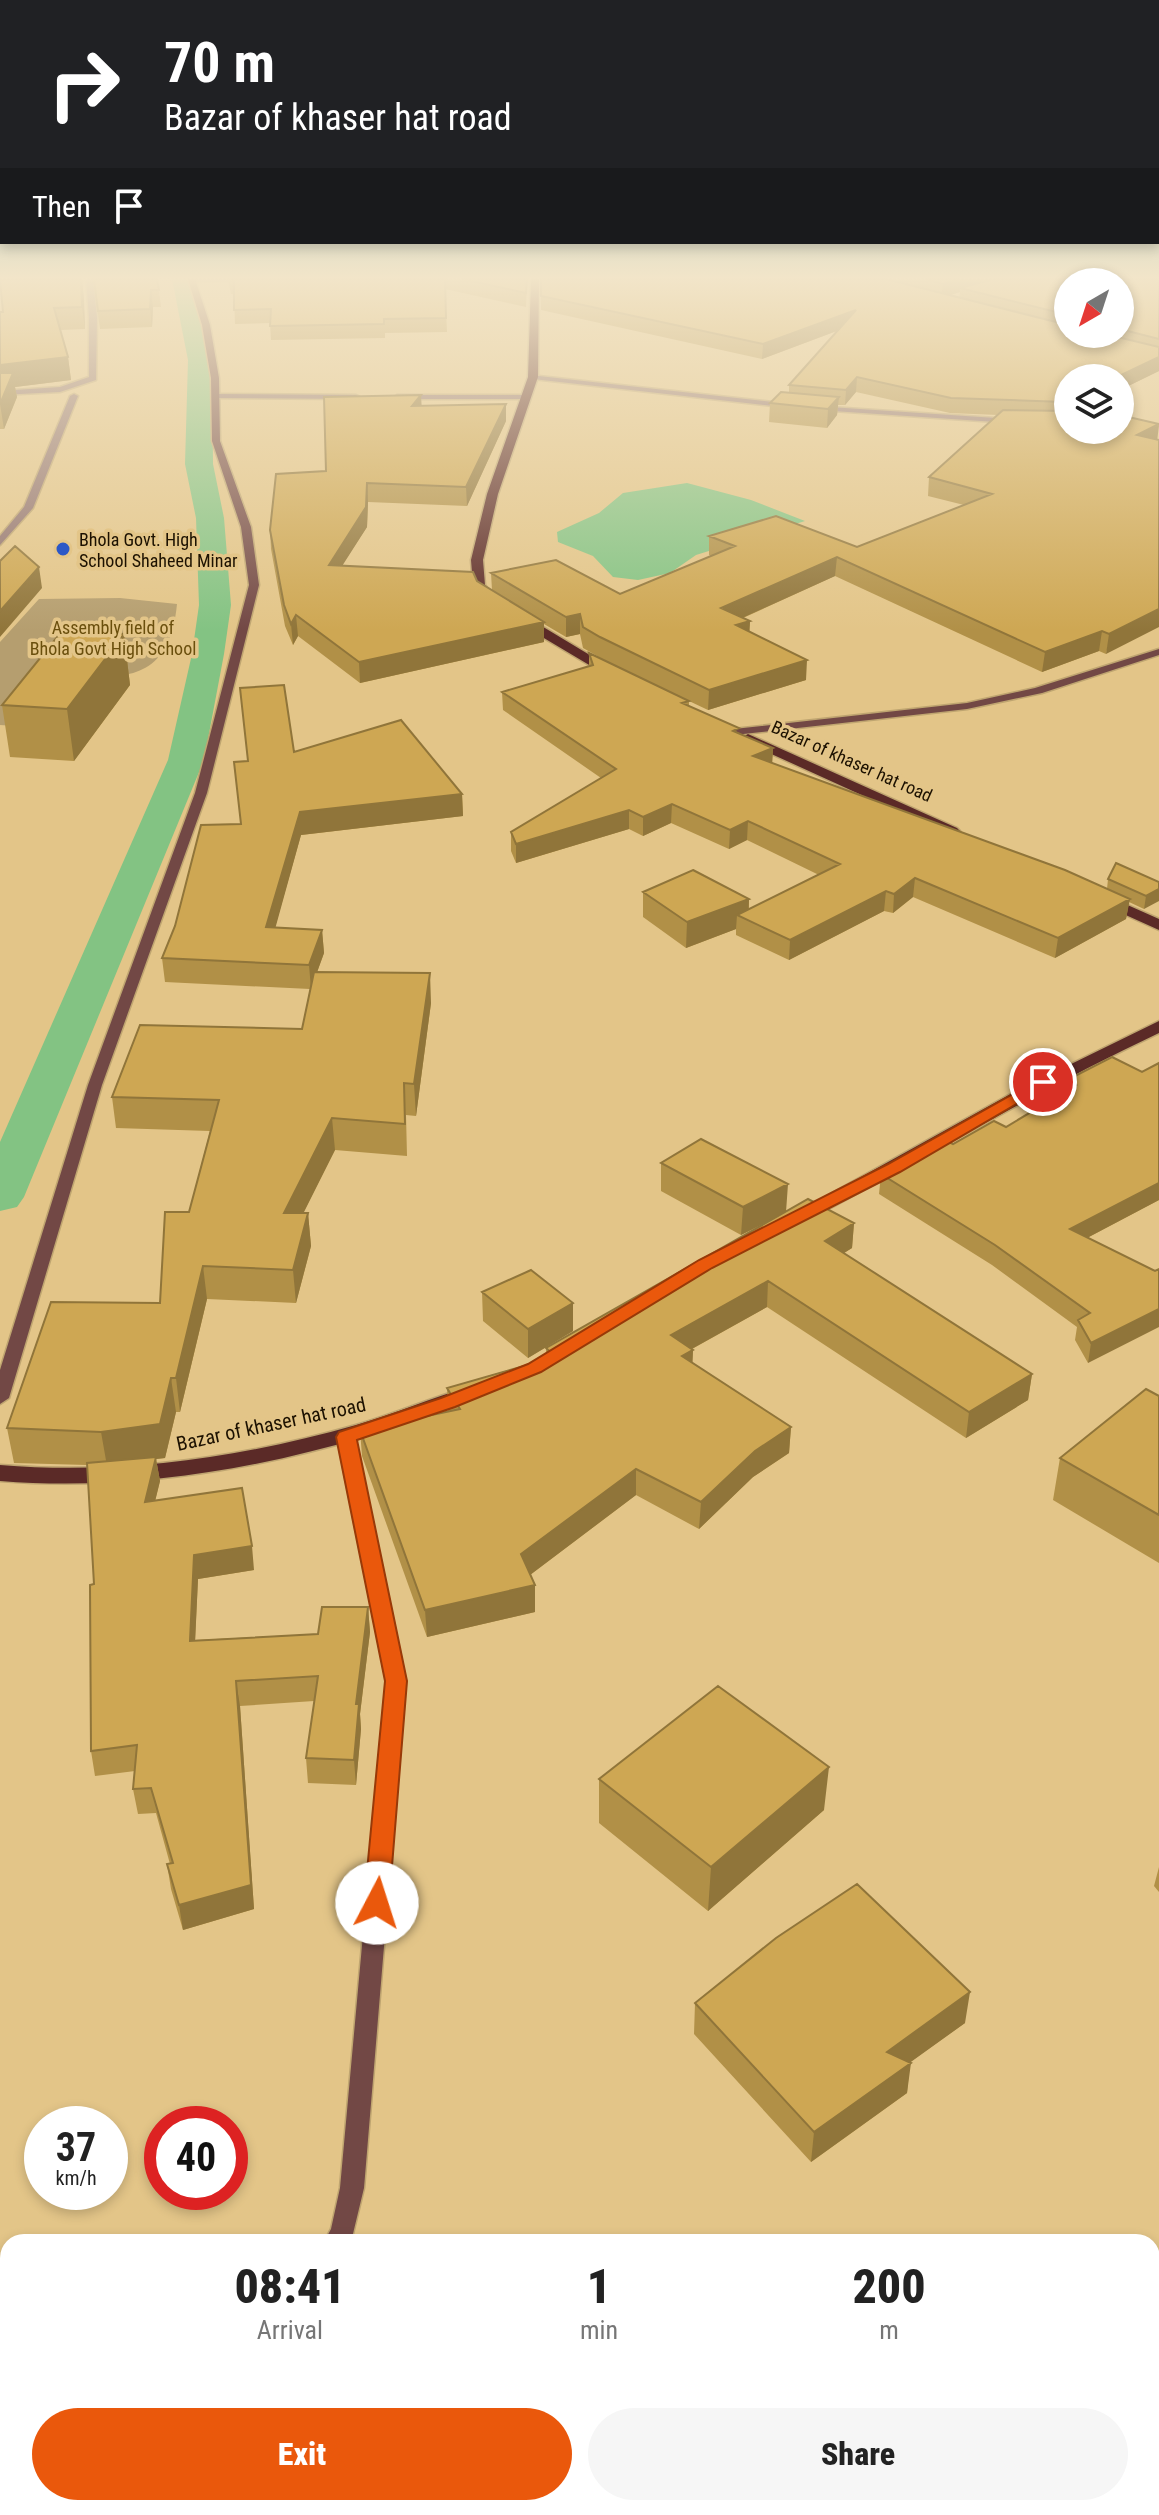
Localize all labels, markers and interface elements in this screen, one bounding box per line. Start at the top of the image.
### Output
text: 70 m [164,30,275,96]
icon: right [32,32,136,136]
text: Bazar of khaser hat road [164,97,512,139]
icon: arrive [107,184,151,228]
text: Then [32,189,91,224]
north arrow [1054,268,1134,348]
map controls [1054,268,1134,444]
button: layers [1054,364,1134,444]
place label: Bhola Govt. High School Shaheed Minar [79,529,238,571]
marker: Bhola Govt. High School Shaheed Minar [54,540,72,558]
park label: Assembly field of Bhola Govt High School [30,617,196,659]
street label: Bazar of khaser hat road [768,716,936,806]
pin [1009,1048,1077,1116]
icon: arrive [1021,1060,1065,1104]
street label: Bazar of khaser hat road [174,1392,368,1456]
position arrow [335,1861,419,1945]
speed limit sign: 40 [144,2106,248,2210]
text: 37 [56,2124,96,2171]
text: km/h [55,2166,97,2190]
text: 08:41 [234,2258,346,2315]
text: 1 [587,2258,611,2315]
text: 200 [852,2258,926,2315]
text: Arrival [257,2315,323,2345]
text: min [580,2315,618,2345]
text: m [879,2315,899,2345]
button: Exit [32,2408,572,2500]
button: Share [588,2408,1128,2500]

